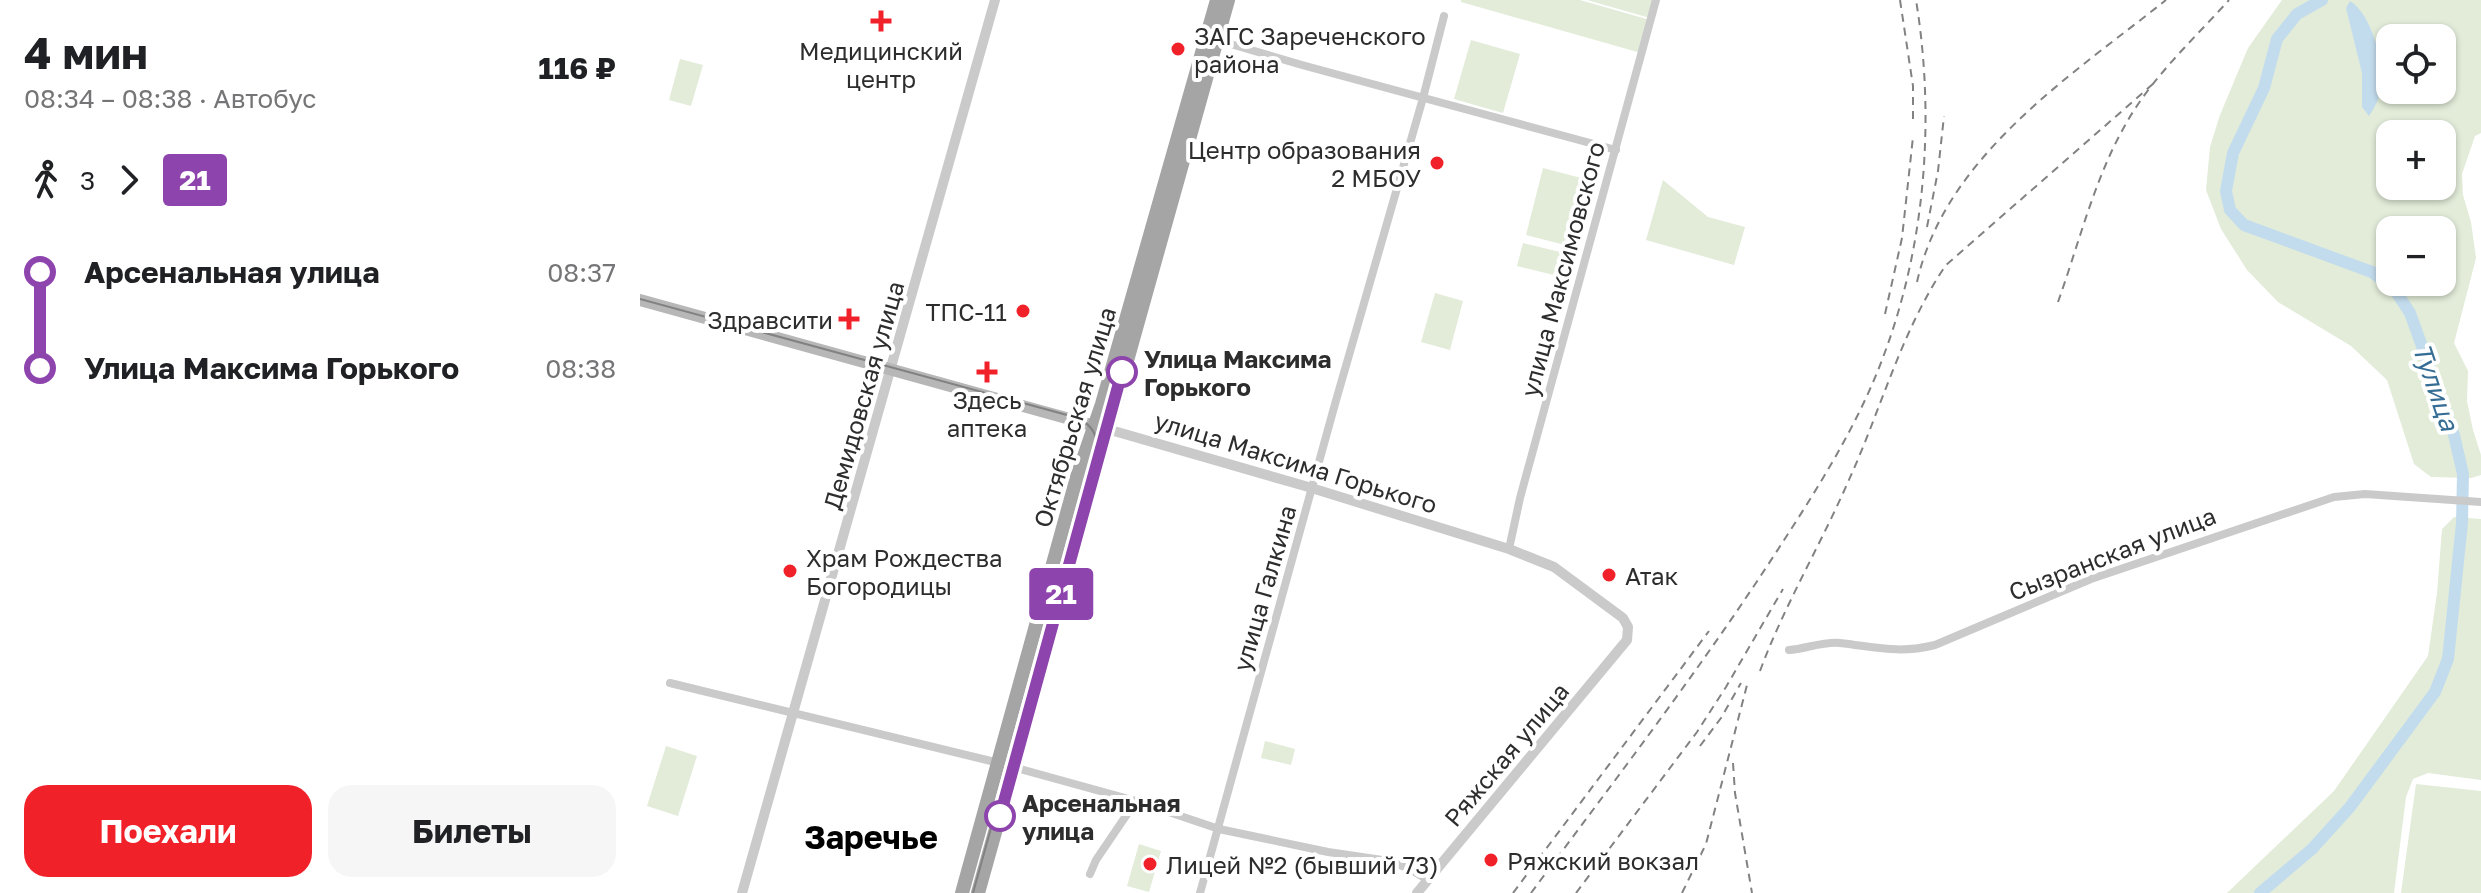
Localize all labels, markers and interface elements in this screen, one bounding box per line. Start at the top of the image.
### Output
marker: Медицинский центр [870,10,892,32]
place label: ЗАГС Зареченского района [1194,21,1426,78]
map controls [2376,24,2456,296]
button: locate [2376,24,2456,104]
text: 4 мин [24,26,148,79]
place label: Медицинский центр [799,36,963,93]
marker: ЗАГС Зареченского района [1169,40,1187,58]
text: 116 ₽ [538,50,616,86]
text: 08:34 – 08:38 · Автобус [24,83,316,114]
button: + [2376,120,2456,200]
place label: Центр образования 2 МБОУ [1188,135,1421,192]
street label: улица Максимовского [1514,138,1610,400]
marker: Центр образования 2 МБОУ [1428,154,1446,172]
icon: walk [24,158,68,202]
icon: forward [107,158,151,202]
text: 21 [179,163,211,196]
text: 3 [80,165,95,196]
button: − [2376,216,2456,296]
text: Арсенальная улица [84,254,380,290]
text: 08:37 [547,257,616,288]
street label: Демидовская улица [817,278,909,512]
place label: ТПС-11 [925,297,1007,326]
marker: ТПС-11 [1014,302,1032,320]
street label: Октябрьская улица [1027,303,1121,531]
place label: Здравсити [707,305,833,334]
marker: Здравсити [840,310,858,328]
water label: Тулица [2407,339,2466,436]
place label: Улица Максима Горького [1144,344,1331,401]
text: Улица Максима Горького [84,350,459,386]
text: 08:38 [545,353,616,384]
marker: Улица Максима Горького [1107,357,1137,387]
marker: Здесь аптека [978,363,996,381]
place label: Здесь аптека [947,385,1027,442]
street label: улица Максима Горького [1151,405,1441,519]
street label: Сызранская улица [2004,500,2220,606]
street label: улица Галкина [1226,502,1302,674]
place label: Храм Рождества Богородицы [806,543,1003,600]
place label: Атак [1625,561,1678,590]
marker: Храм Рождества Богородицы [781,562,799,580]
marker: Атак [1600,566,1618,584]
line badge: 21 [1025,568,1097,620]
text: 21 [1045,577,1077,610]
street label: Ряжская улица [1438,676,1574,832]
button: Поехали [24,785,312,877]
button: Билеты [328,785,616,877]
place label: Арсенальная улица [1022,788,1180,845]
marker: Арсенальная улица [985,801,1015,831]
district label: Заречье [804,818,938,856]
place label: Ряжский вокзал [1507,846,1699,875]
place label: Лицей №2 (бывший 73) [1166,850,1439,879]
marker: Ряжский вокзал [1482,851,1500,869]
marker: Лицей №2 (бывший 73) [1141,855,1159,873]

